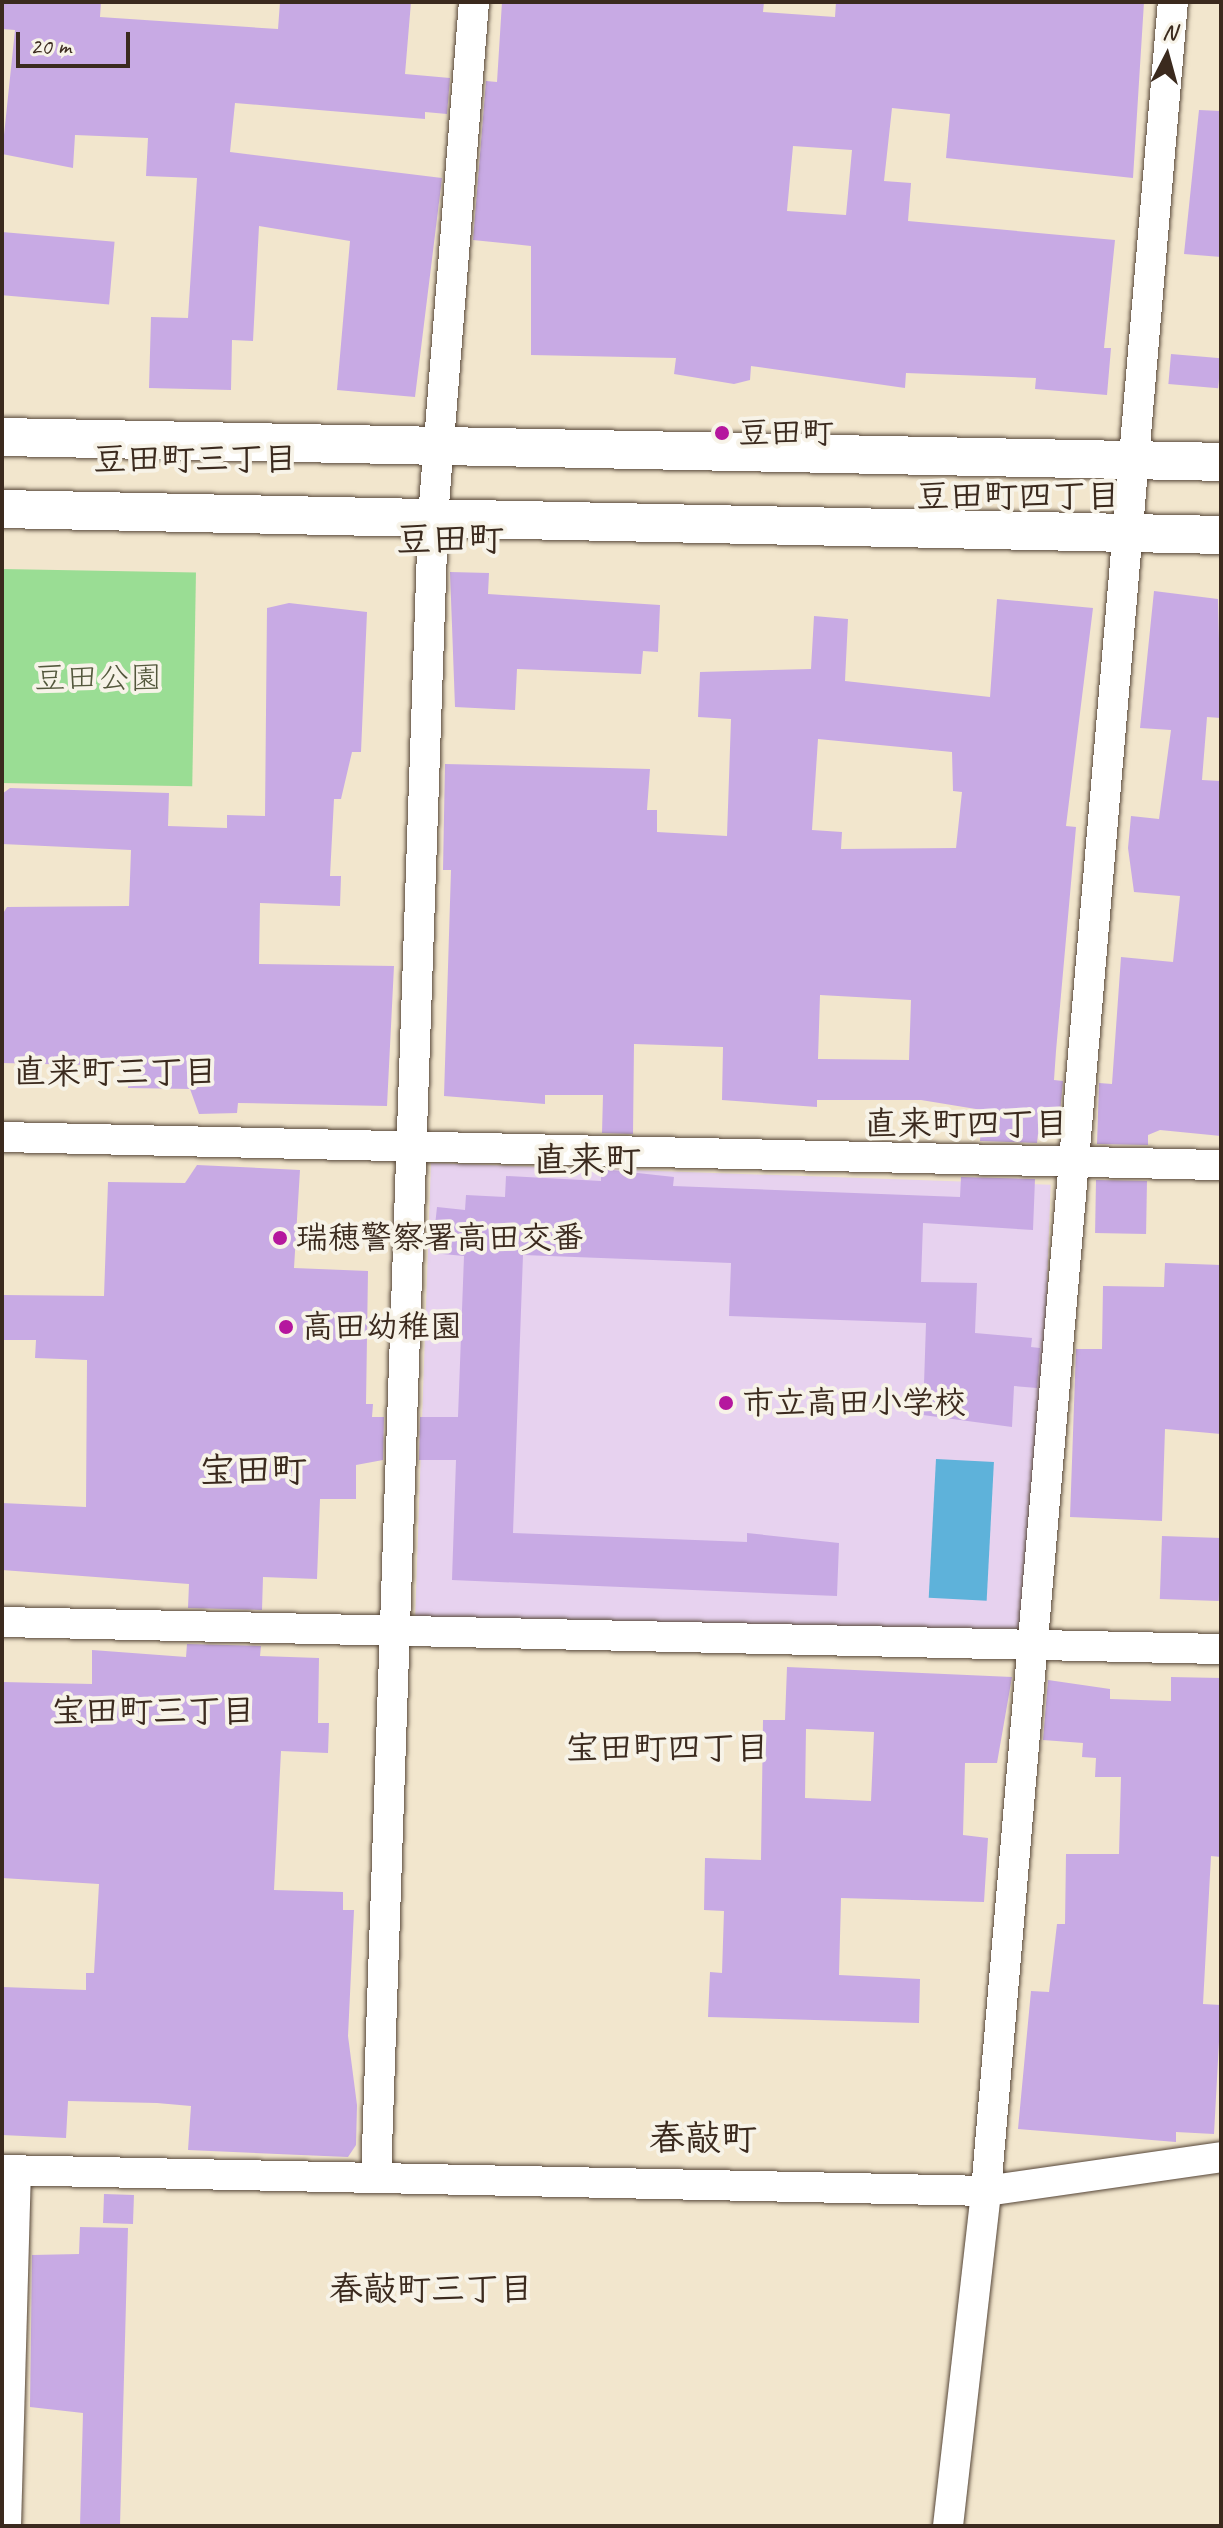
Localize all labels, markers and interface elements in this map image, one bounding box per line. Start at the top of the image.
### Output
scale bar [20,16,134,66]
north arrow [1127,16,1207,96]
text: N [1161,17,1178,47]
text: 20 m [30,31,71,61]
place label: 豆田町 [738,414,834,452]
marker: 豆田町 [713,424,731,442]
district label: 豆田町三丁目 [93,439,297,479]
district label: 豆田町四丁目 [916,476,1120,516]
district label: 豆田町 [396,518,504,562]
park label: 豆田公園 [34,659,162,697]
district label: 直来町三丁目 [13,1052,217,1092]
district label: 直来町四丁目 [864,1104,1068,1144]
district label: 直来町 [533,1139,641,1183]
place label: 瑞穂警察署高田交番 [296,1219,584,1257]
marker: 瑞穂警察署高田交番 [271,1229,289,1247]
place label: 高田幼稚園 [302,1308,462,1346]
marker: 高田幼稚園 [277,1318,295,1336]
place label: 市立高田小学校 [742,1384,966,1422]
marker: 市立高田小学校 [717,1394,735,1412]
district label: 宝田町 [199,1449,307,1493]
district label: 宝田町三丁目 [51,1691,255,1731]
district label: 宝田町四丁目 [565,1728,769,1768]
district label: 春敲町 [649,2117,757,2161]
district label: 春敲町三丁目 [329,2269,533,2309]

